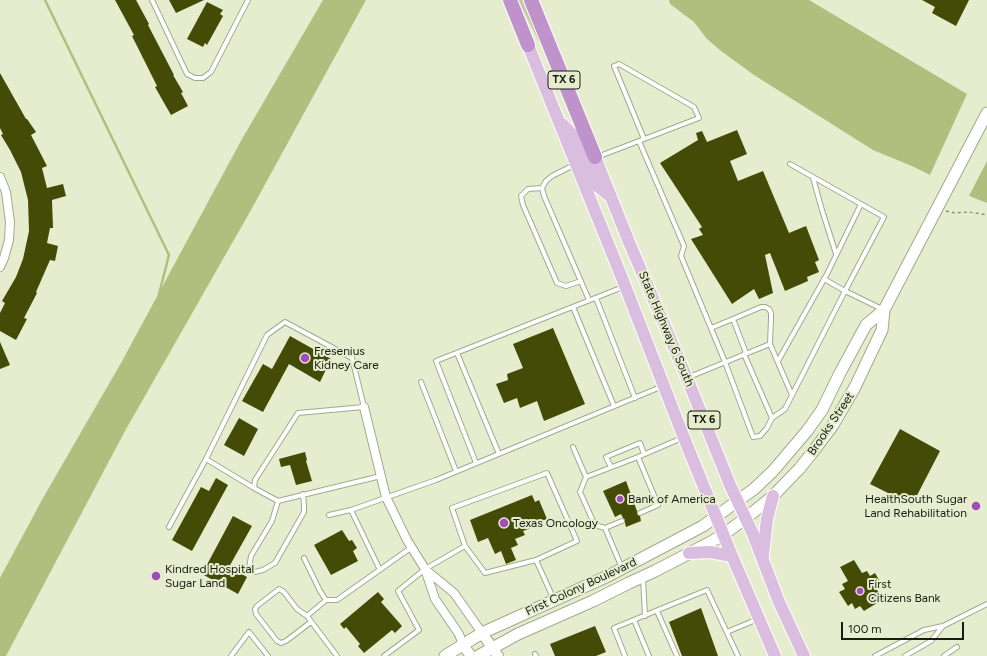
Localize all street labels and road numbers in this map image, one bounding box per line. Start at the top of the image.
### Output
road number: TX 6 [548,71,580,89]
street label: State Highway 6 South [635,269,697,389]
street label: Brooks Street [805,390,857,458]
road number: TX 6 [688,411,720,429]
street label: First Colony Boulevard [523,555,639,619]

